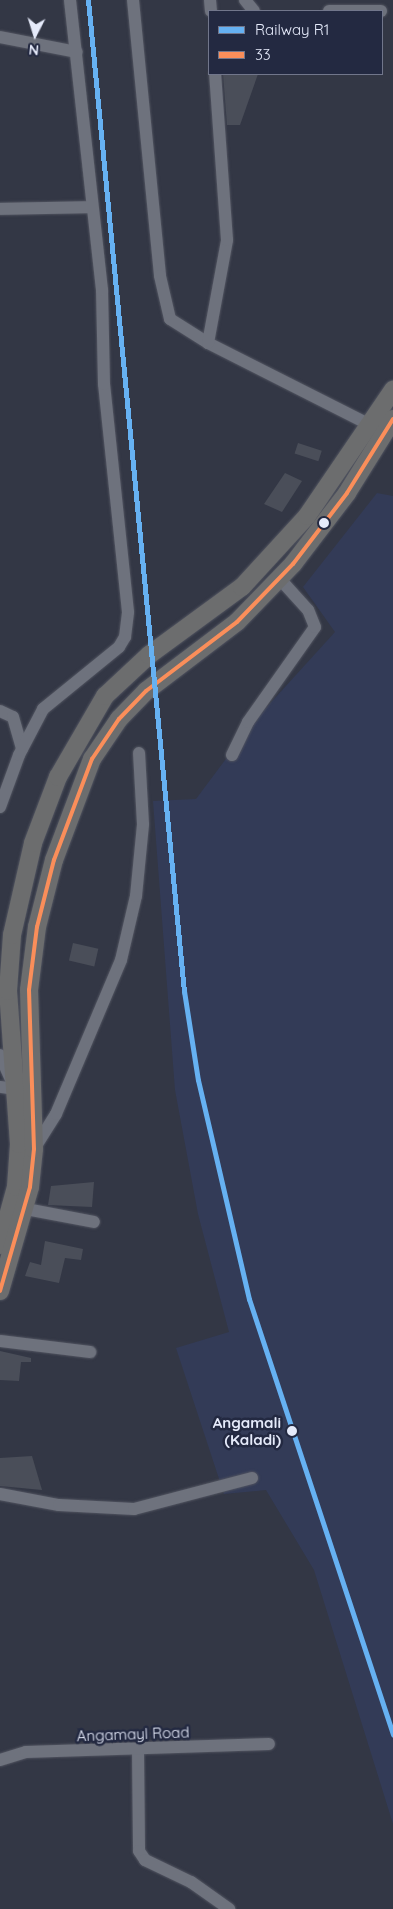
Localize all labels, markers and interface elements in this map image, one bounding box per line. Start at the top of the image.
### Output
north arrow [10,10,60,60]
legend [208,10,383,75]
text: Railway R1 [255,20,329,39]
text: N [28,41,40,59]
text: 33 [255,45,271,64]
unlabelled marker [319,518,329,528]
place label: Angamali (Kaladi) [213,1413,281,1448]
marker: Angamali (Kaladi) [285,1424,299,1438]
street label: Angamayl Road [76,1723,190,1745]

